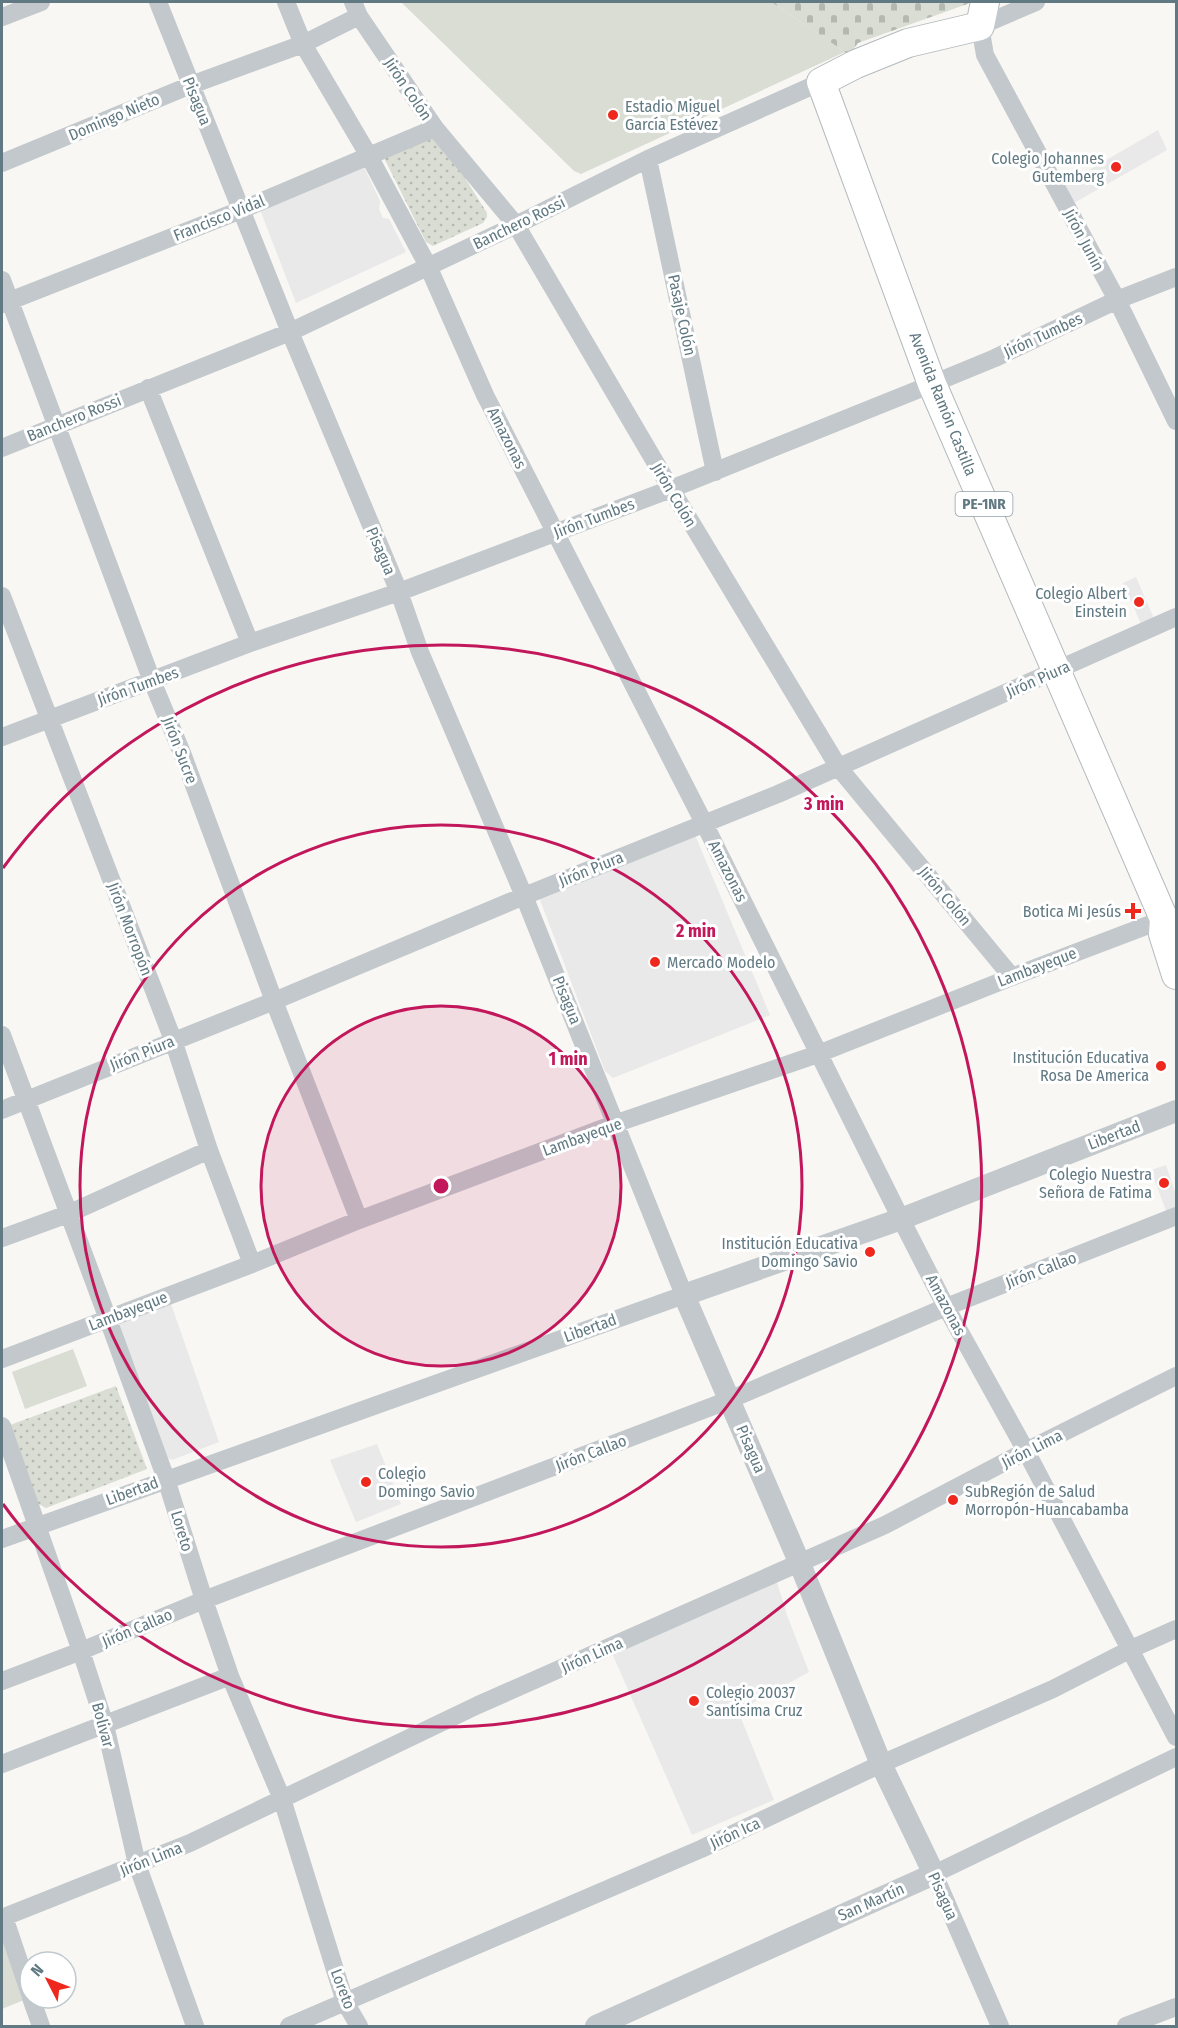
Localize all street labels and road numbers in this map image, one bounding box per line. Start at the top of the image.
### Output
street label: Jirón Colón [380,54,436,124]
street label: Pisagua [179,74,215,128]
street label: Domingo Nieto [66,89,162,145]
street label: Francisco Vidal [171,191,267,245]
street label: Banchero Rossi [470,193,568,253]
street label: Jirón Junín [1060,206,1108,274]
street label: Pasaje Colón [664,273,700,357]
street label: Jirón Tumbes [1001,308,1086,362]
street label: Avenida Ramón Castilla [905,329,981,479]
street label: Banchero Rossi [24,390,124,446]
street label: Amazonas [484,404,531,472]
street label: Jirón Colón [647,460,701,530]
road number: PE-1NR [956,492,1012,516]
street label: Jirón Tumbes [551,494,637,542]
street label: Pisagua [362,524,400,578]
street label: Jirón Piura [1003,656,1073,701]
street label: Jirón Tumbes [95,663,181,709]
street label: Jirón Sucre [159,714,202,786]
street label: Amazonas [705,837,752,905]
street label: Jirón Piura [556,847,626,891]
street label: Jirón Colón [915,863,975,929]
street label: Jirón Morropón [103,880,157,978]
street label: Lambayeque [995,943,1079,991]
street label: Pisagua [549,973,585,1027]
street label: Jirón Piura [107,1031,177,1075]
street label: Lambayeque [540,1114,624,1160]
street label: Libertad [1085,1116,1143,1154]
street label: Jirón Callao [1003,1248,1079,1292]
street label: Amazonas [922,1271,970,1339]
street label: Lambayeque [86,1287,170,1335]
street label: Libertad [561,1310,619,1346]
street label: Pisagua [732,1422,770,1476]
street label: Jirón Lima [999,1426,1066,1472]
street label: Jirón Callao [553,1431,629,1475]
street label: Libertad [103,1473,161,1509]
street label: Loreto [167,1508,197,1554]
street label: Jirón Callao [99,1605,175,1651]
street label: Jirón Lima [558,1633,626,1677]
street label: Bolivar [88,1700,118,1750]
street label: Jirón Ica [707,1813,763,1853]
street label: Jirón Lima [117,1838,185,1880]
street label: Pisagua [924,1869,962,1923]
street label: San Martín [835,1879,907,1925]
street label: Loreto [327,1966,359,2012]

